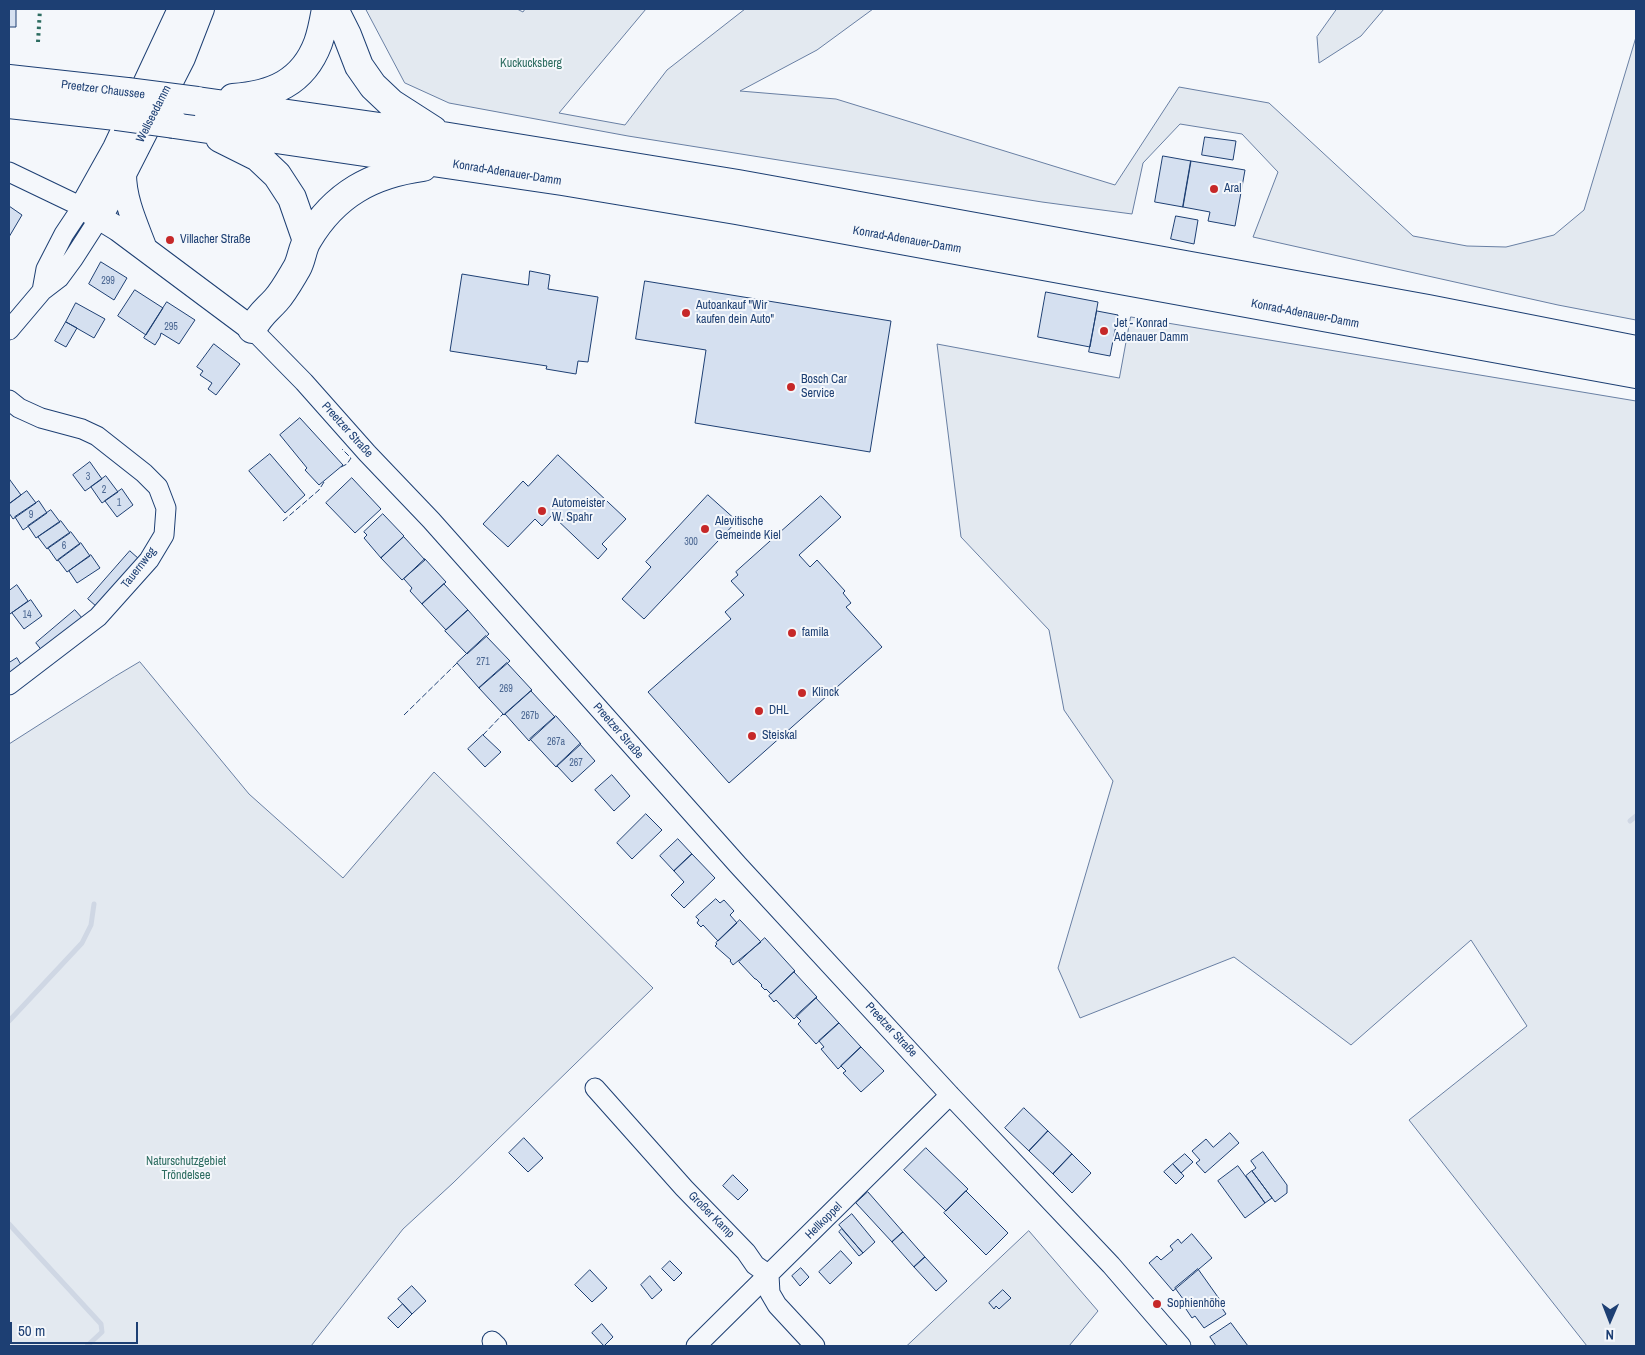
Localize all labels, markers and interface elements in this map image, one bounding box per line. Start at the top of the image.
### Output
park label: Kuckucksberg [500,57,562,71]
street label: Preetzer Chaussee [60,78,146,102]
street label: Wellseedamm [133,83,175,145]
street label: Konrad-Adenauer-Damm [452,157,562,189]
place label: Aral [1224,182,1241,196]
marker: Aral [1208,183,1220,195]
street label: Konrad-Adenauer-Damm [852,223,962,257]
place label: Villacher Straße [180,233,250,247]
marker: Villacher Straße [164,234,176,246]
house number: 299 [101,275,115,287]
street label: Konrad-Adenauer-Damm [1250,296,1360,332]
place label: Autoankauf "Wir kaufen dein Auto" [696,299,774,327]
marker: Autoankauf "Wir kaufen dein Auto" [680,307,692,319]
place label: Jet - Konrad Adenauer Damm [1114,317,1188,345]
house number: 295 [164,321,178,333]
marker: Jet - Konrad Adenauer Damm [1098,325,1110,337]
place label: Bosch Car Service [801,373,847,401]
marker: Bosch Car Service [785,381,797,393]
street label: Preetzer Straße [318,399,376,461]
house number: 3 [86,471,90,483]
house number: 2 [102,484,106,496]
house number: 1 [117,497,121,509]
place label: Automeister W. Spahr [552,497,605,525]
marker: Automeister W. Spahr [536,505,548,517]
house number: 9 [29,509,33,521]
place label: Alevitische Gemeinde Kiel [715,515,781,543]
marker: Alevitische Gemeinde Kiel [699,523,711,535]
house number: 300 [684,536,698,548]
house number: 6 [62,540,66,552]
street label: Tauernweg [118,545,160,591]
house number: 14 [22,609,32,621]
place label: famila [802,626,829,640]
marker: famila [786,627,798,639]
house number: 271 [476,656,490,668]
house number: 269 [499,683,513,695]
place label: Klinck [812,686,839,700]
marker: Klinck [796,687,808,699]
street label: Preetzer Straße [590,700,646,762]
place label: DHL [769,704,789,718]
marker: DHL [753,705,765,717]
house number: 267b [521,710,539,722]
place label: Steiskal [762,729,797,743]
marker: Steiskal [746,730,758,742]
house number: 267a [547,736,565,748]
house number: 267 [569,757,583,769]
street label: Preetzer Straße [862,1000,920,1060]
park label: Naturschutzgebiet Tröndelsee [146,1155,226,1183]
street label: Großer Kamp [685,1189,737,1241]
street label: Hellkoppel [803,1200,845,1242]
north arrow [1585,1295,1635,1345]
place label: Sophienhöhe [1167,1297,1226,1311]
marker: Sophienhöhe [1151,1298,1163,1310]
scale bar [12,1312,140,1344]
text: 50 m [18,1320,45,1341]
text: N [1605,1326,1614,1344]

